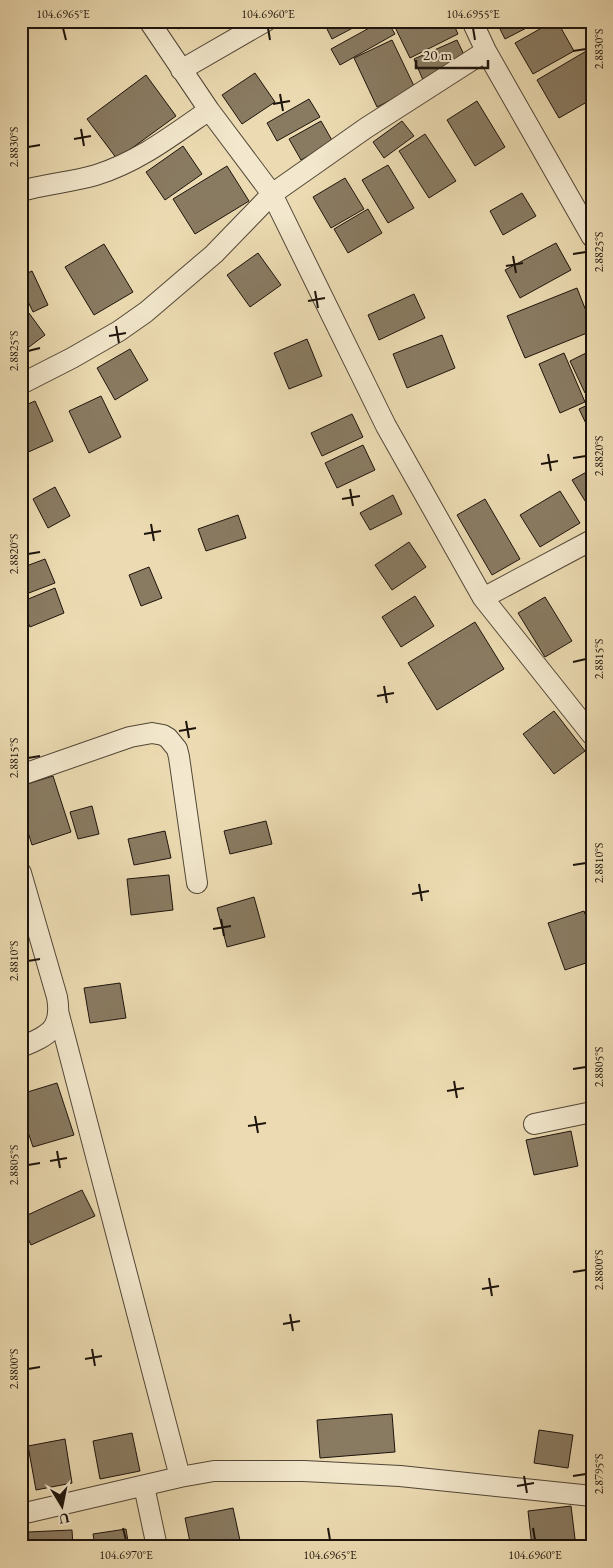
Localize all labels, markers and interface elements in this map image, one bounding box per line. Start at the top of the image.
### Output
text: 104.6965°E [36,6,90,22]
text: 104.6960°E [241,6,295,22]
text: 104.6955°E [446,6,500,22]
text: 2.8830°S [591,28,607,69]
scale bar [416,38,488,70]
text: 20 m [423,45,452,64]
text: 2.8830°S [6,126,22,167]
text: 2.8825°S [591,231,607,272]
text: 2.8825°S [6,330,22,371]
text: 2.8820°S [591,435,607,476]
text: 2.8820°S [6,533,22,574]
text: 2.8815°S [591,638,607,679]
text: 2.8815°S [6,737,22,778]
text: 2.8810°S [591,842,607,883]
text: 2.8810°S [6,940,22,981]
text: 2.8805°S [591,1046,607,1087]
text: 2.8805°S [6,1144,22,1185]
text: 2.8800°S [591,1249,607,1290]
text: 2.8800°S [6,1348,22,1389]
text: 2.8795°S [591,1453,607,1494]
north arrow [38,1480,88,1530]
text: U [57,1509,71,1529]
text: 104.6970°E [99,1547,153,1563]
text: 104.6965°E [303,1547,357,1563]
text: 104.6960°E [508,1547,562,1563]

